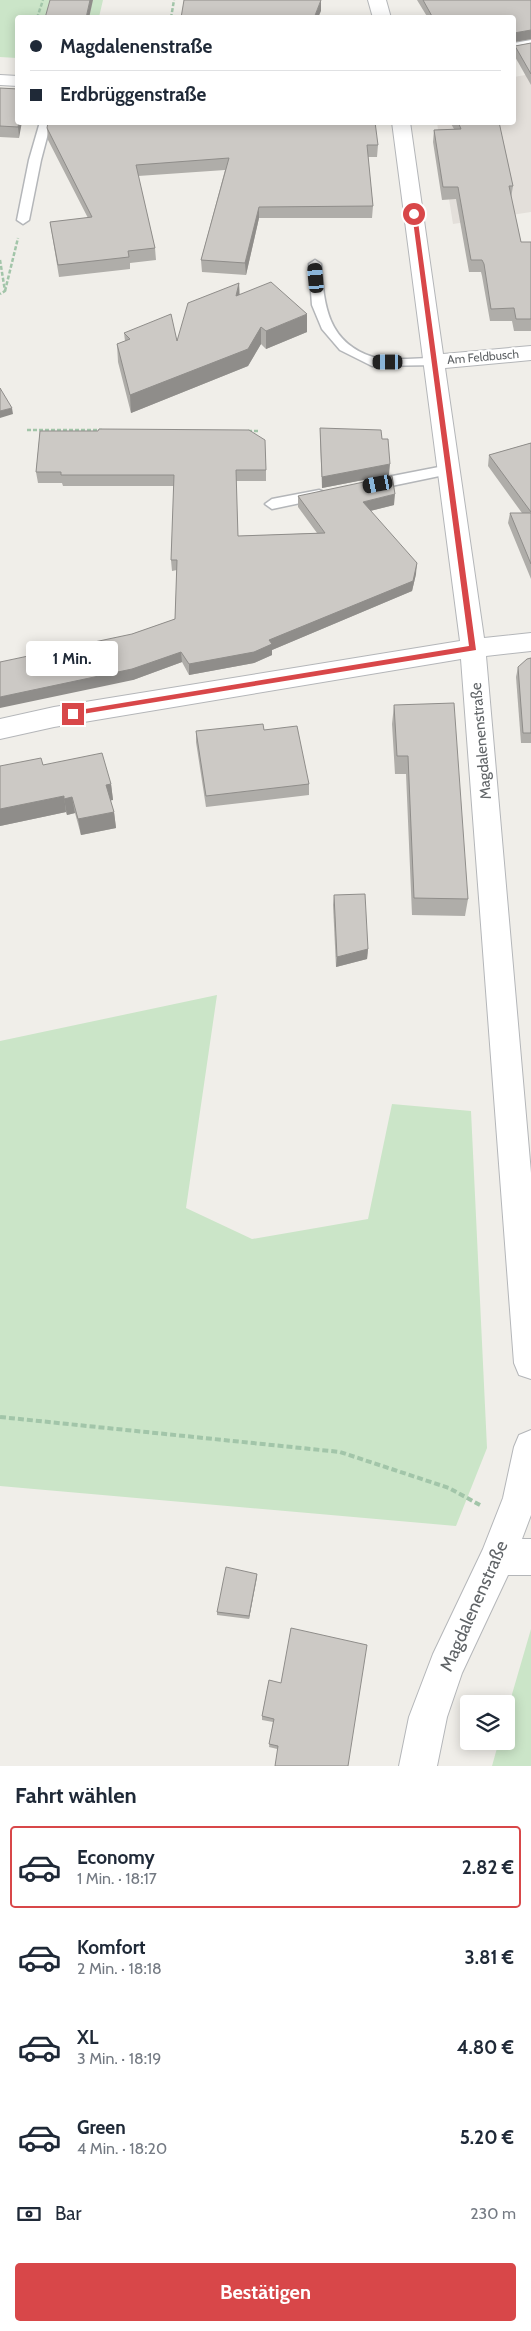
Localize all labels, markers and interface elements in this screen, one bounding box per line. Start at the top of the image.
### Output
text: Magdalenenstraße [60,35,212,58]
text: Erdbrüggenstraße [60,83,206,106]
route start [403,203,425,225]
car [307,262,324,294]
street label: Am Feldbusch [447,346,519,367]
car [373,355,403,370]
car [361,474,394,494]
callout: 1 Min. [27,642,119,676]
text: 1 Min. [53,649,91,668]
street label: Magdalenenstraße [467,682,495,800]
route end [62,703,84,725]
street label: Magdalenenstraße [435,1537,513,1675]
map controls [460,1695,515,1750]
button: layers [460,1695,515,1750]
text: Fahrt wählen [15,1782,137,1809]
icon: car [17,1845,62,1890]
text: Economy [77,1846,155,1869]
text: 2.82 € [462,1856,514,1879]
text: 1 Min. · 18:17 [77,1869,157,1888]
icon: car [17,1935,62,1980]
text: Komfort [77,1936,146,1959]
text: 3.81 € [465,1946,514,1969]
text: 2 Min. · 18:18 [77,1959,162,1978]
icon: car [17,2025,62,2070]
text: XL [77,2026,98,2049]
text: 4.80 € [457,2036,514,2059]
text: 3 Min. · 18:19 [77,2049,161,2068]
icon: car [17,2115,62,2160]
text: Green [77,2116,126,2139]
text: 5.20 € [460,2126,514,2149]
text: 4 Min. · 18:20 [77,2139,167,2158]
icon: cash [15,2200,43,2228]
text: Bar [55,2202,81,2225]
text: 230 m [470,2204,516,2223]
button: Bestätigen [15,2263,516,2321]

